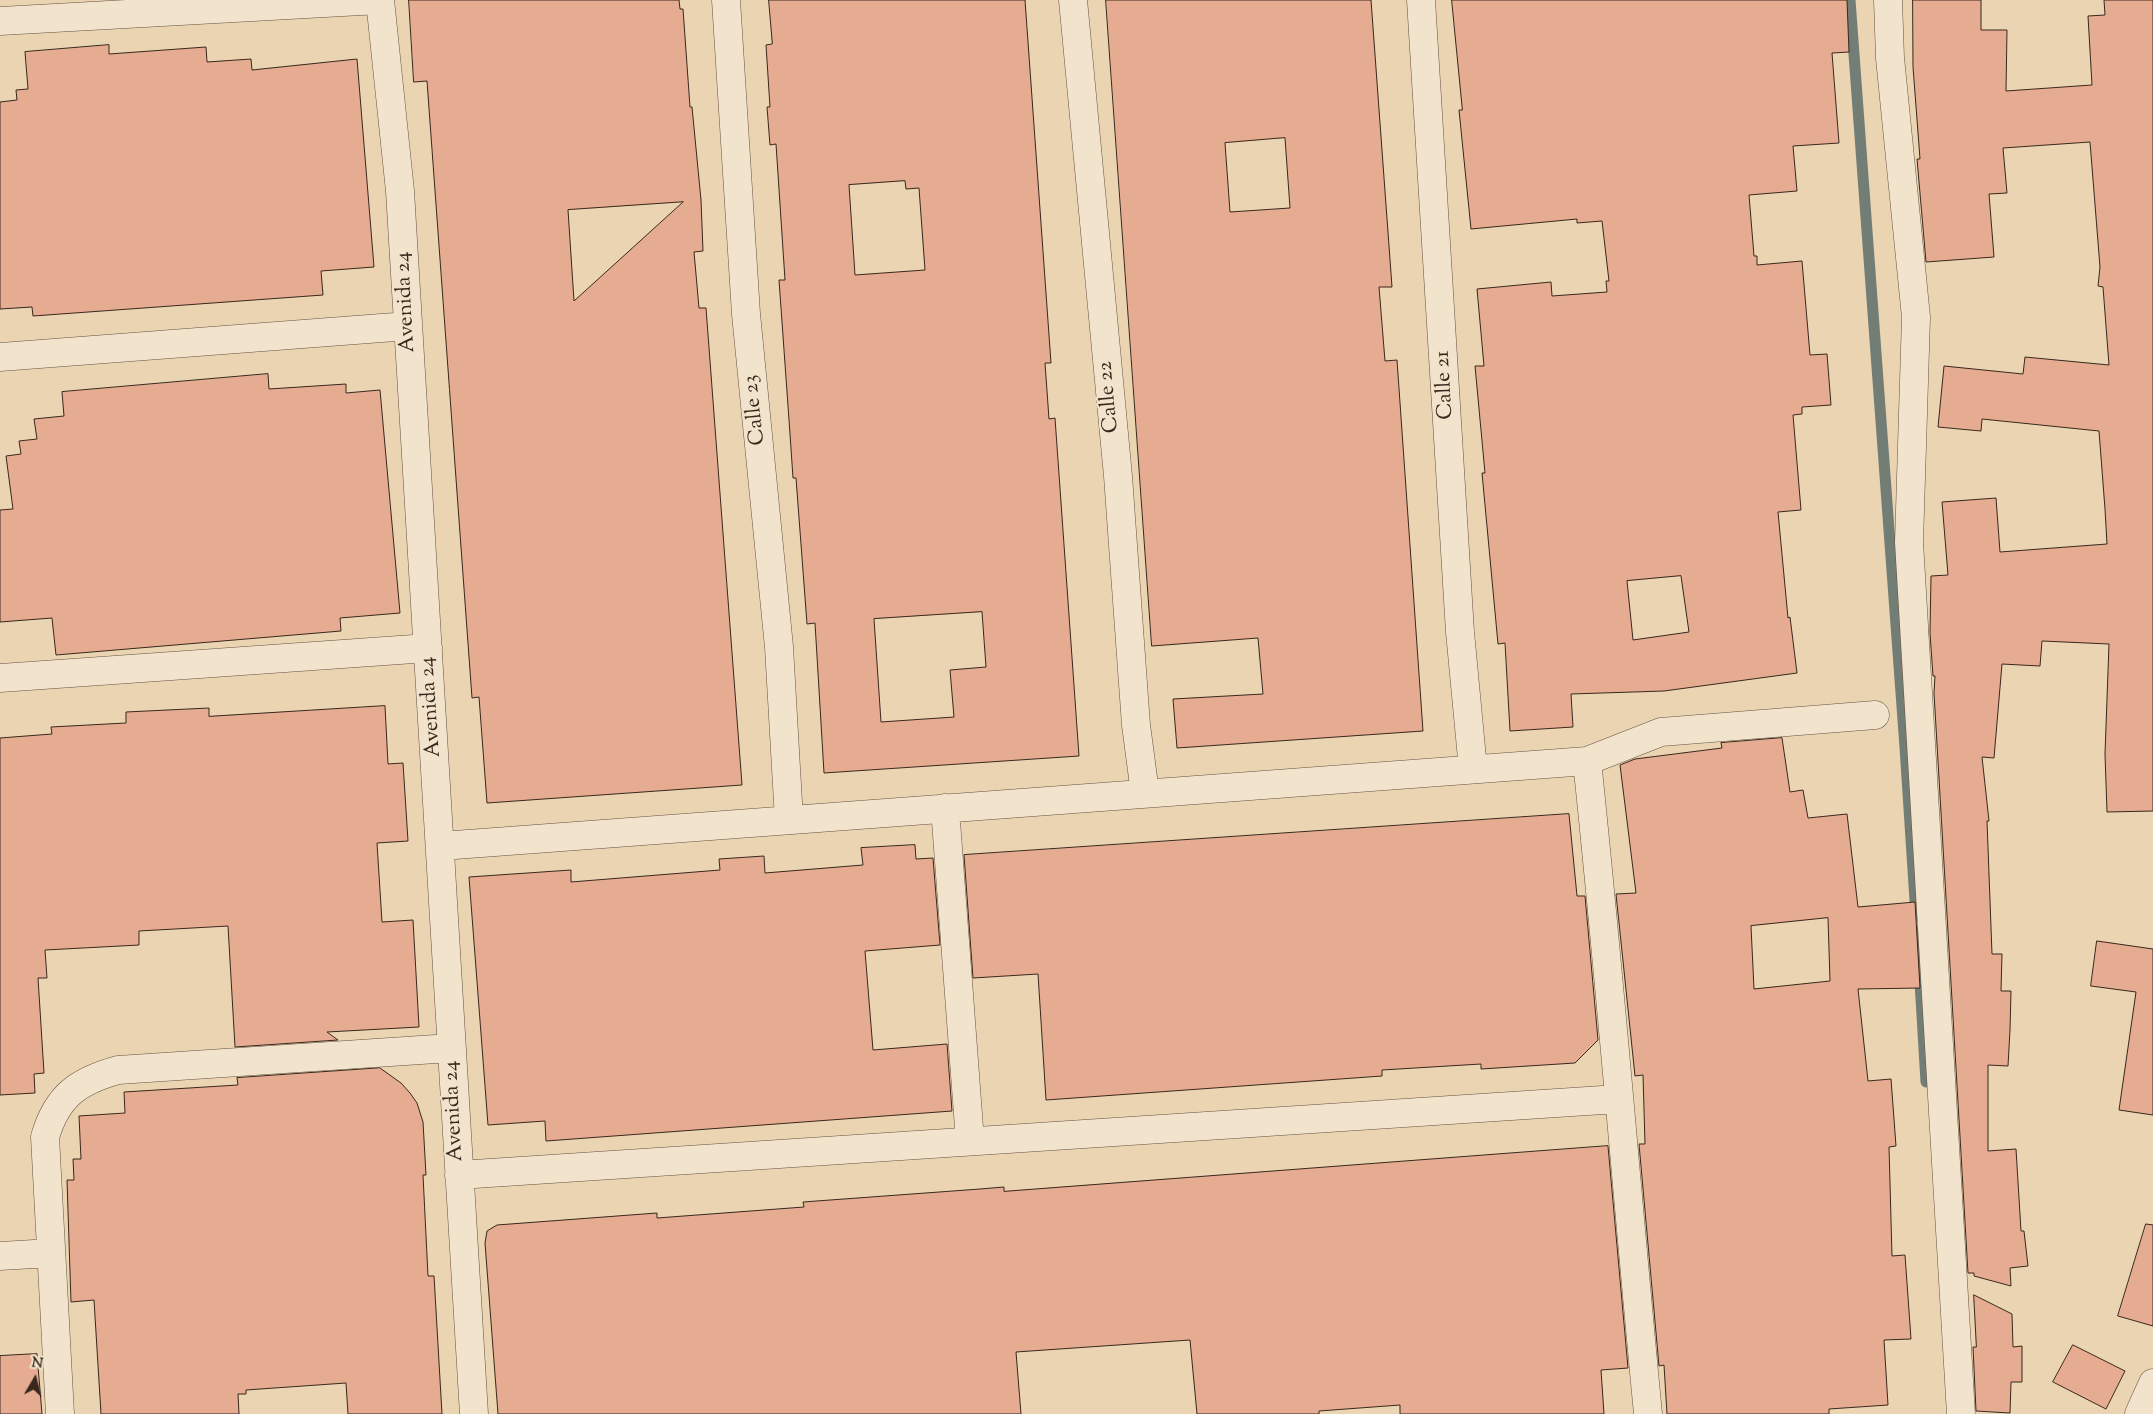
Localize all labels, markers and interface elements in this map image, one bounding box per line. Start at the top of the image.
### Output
street label: Avenida 24 [392,251,422,353]
street label: Calle 21 [1432,350,1460,420]
street label: Calle 22 [1094,360,1126,434]
street label: Calle 23 [740,374,772,446]
street label: Avenida 24 [416,656,448,758]
street label: Avenida 24 [440,1060,470,1162]
text: N [30,1353,44,1375]
north arrow [10,1354,60,1404]

